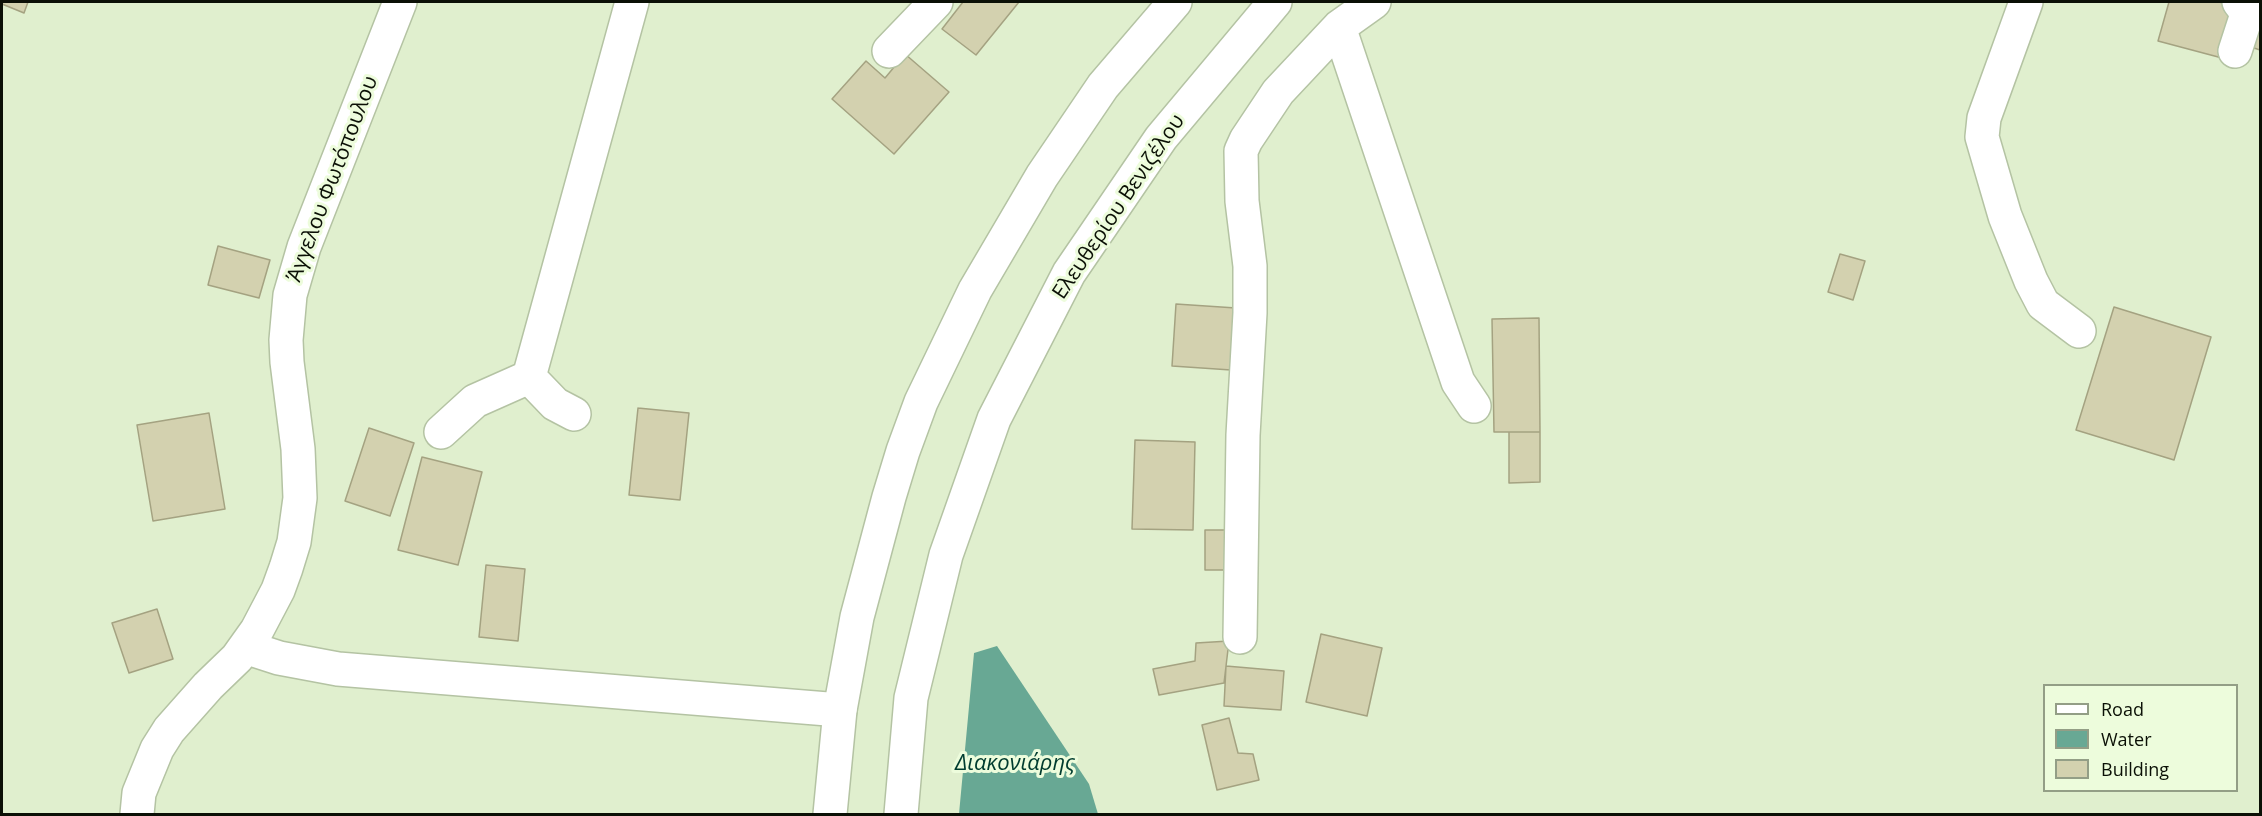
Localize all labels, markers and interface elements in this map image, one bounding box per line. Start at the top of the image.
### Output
street label: Άγγελου Φωτόπουλου [282,73,384,285]
street label: Ελευθερίου Βενιζέλου [1048,110,1190,304]
legend [2043,684,2238,792]
text: Road [2101,697,2144,721]
text: Water [2101,727,2152,751]
water label: Διακονιάρης [955,751,1075,777]
text: Building [2101,757,2169,781]

